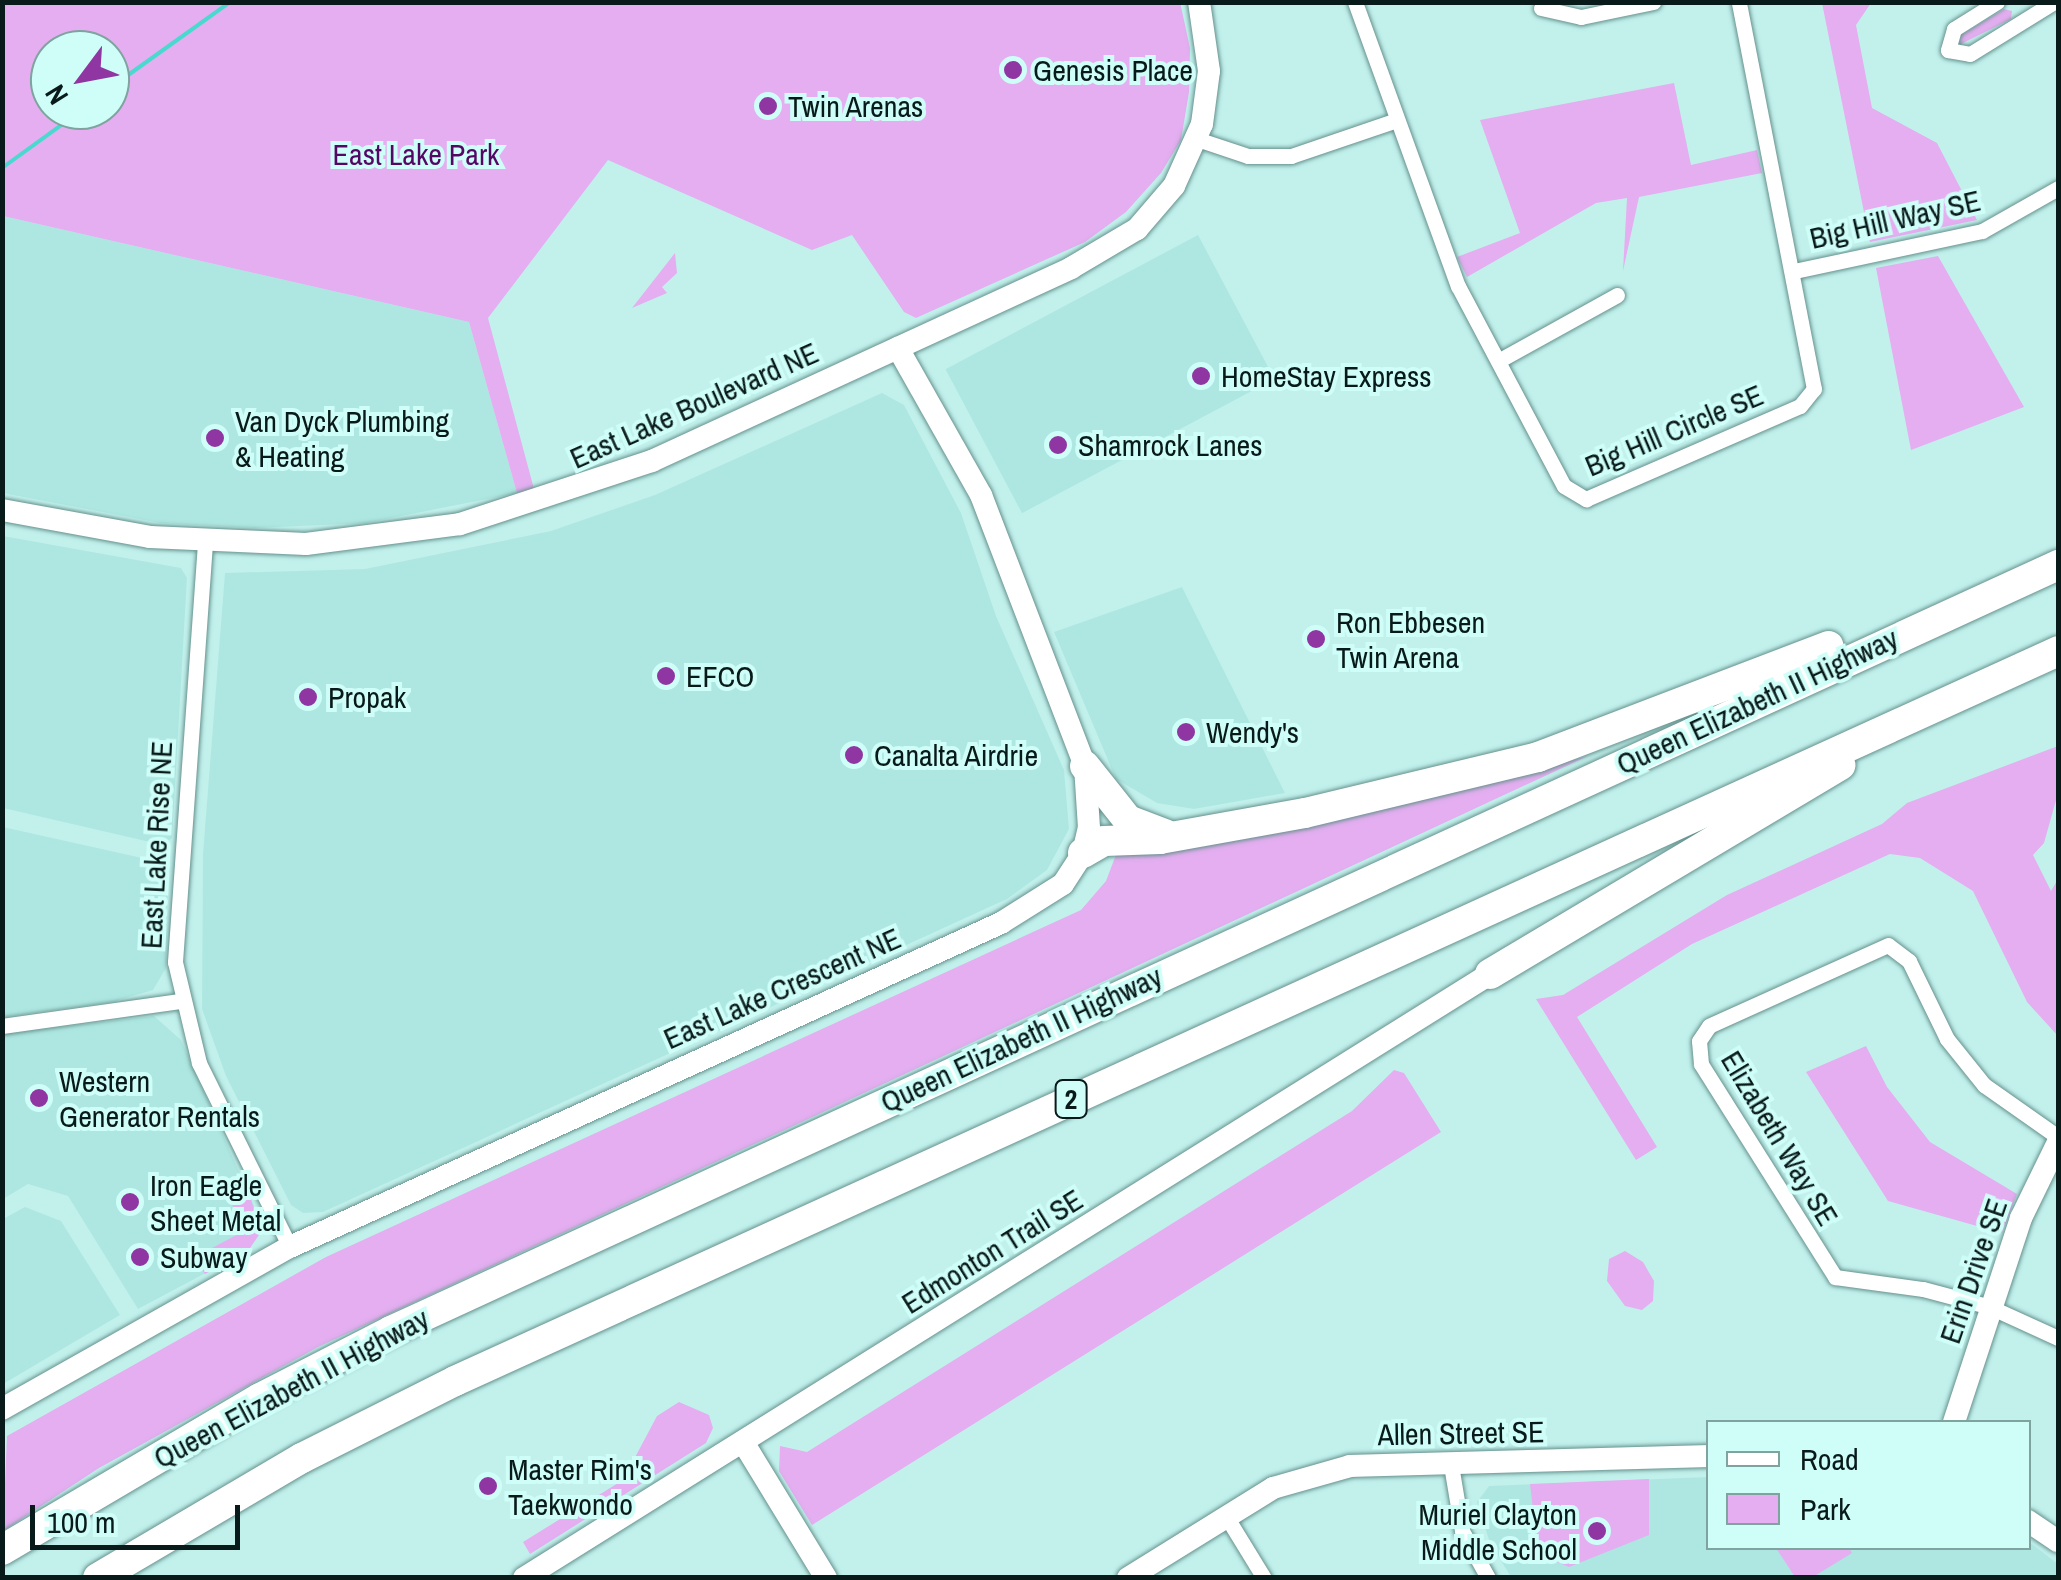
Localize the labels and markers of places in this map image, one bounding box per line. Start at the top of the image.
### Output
place label: Genesis Place [1033,52,1193,88]
marker: Genesis Place [1002,59,1024,81]
place label: Twin Arenas [788,88,925,124]
marker: Twin Arenas [757,95,779,117]
place label: HomeStay Express [1221,358,1432,394]
marker: HomeStay Express [1190,365,1212,387]
place label: Van Dyck Plumbing & Heating [235,403,449,474]
marker: Van Dyck Plumbing & Heating [204,427,226,449]
place label: Shamrock Lanes [1078,427,1263,463]
marker: Shamrock Lanes [1047,434,1069,456]
place label: Ron Ebbesen Twin Arena [1336,604,1485,674]
marker: Ron Ebbesen Twin Arena [1305,628,1327,650]
place label: EFCO [686,658,754,694]
marker: EFCO [655,665,677,687]
place label: Propak [328,679,406,715]
marker: Propak [297,686,319,708]
place label: Wendy's [1206,714,1299,750]
marker: Wendy's [1175,721,1197,743]
place label: Canalta Airdrie [874,737,1039,773]
marker: Canalta Airdrie [843,744,865,766]
place label: Western Generator Rentals [59,1063,260,1134]
marker: Western Generator Rentals [28,1087,50,1109]
place label: Iron Eagle Sheet Metal [150,1167,281,1238]
marker: Iron Eagle Sheet Metal [119,1191,141,1213]
place label: Subway [160,1239,248,1275]
marker: Subway [129,1246,151,1268]
place label: Master Rim's Taekwondo [508,1451,652,1522]
marker: Master Rim's Taekwondo [477,1475,499,1497]
place label: Muriel Clayton Middle School [1418,1496,1577,1566]
marker: Muriel Clayton Middle School [1586,1520,1608,1542]

